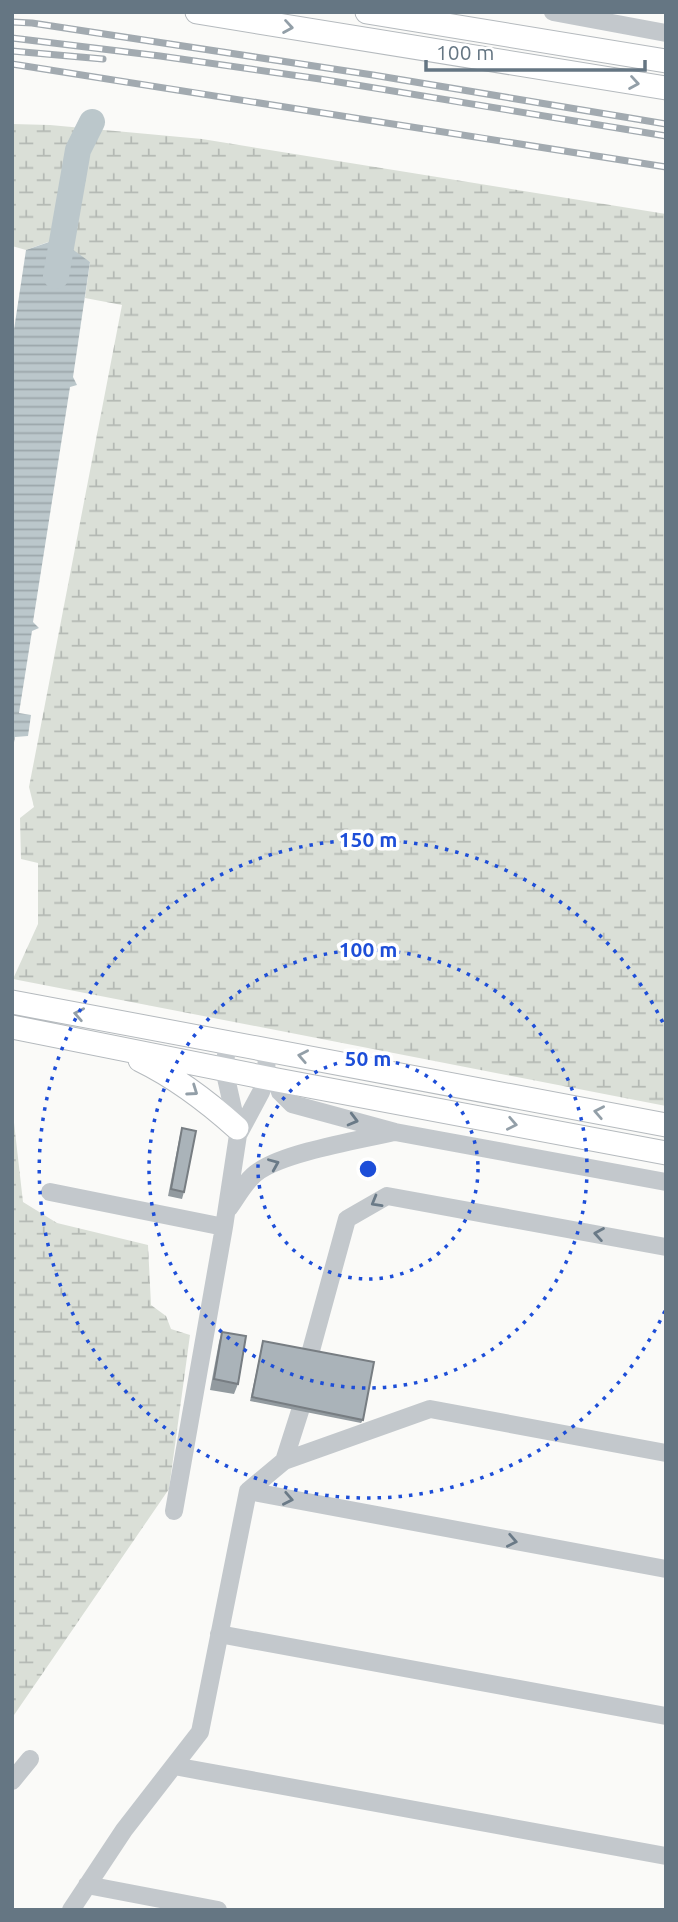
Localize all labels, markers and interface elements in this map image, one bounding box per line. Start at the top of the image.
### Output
one-way arrow [282,19,294,34]
scale bar [426,28,645,72]
text: 100 m [436,40,494,64]
one-way arrow [628,75,640,90]
text: 150 m [339,827,397,851]
text: 100 m [339,937,397,961]
one-way arrow [73,1007,85,1022]
text: 50 m [345,1046,391,1070]
one-way arrow [297,1049,309,1064]
one-way arrow [185,1083,198,1095]
one-way arrow [593,1106,605,1121]
one-way arrow [347,1112,359,1127]
one-way arrow [506,1116,518,1131]
centre of rings [356,1157,380,1181]
one-way arrow [267,1158,279,1172]
one-way arrow [371,1194,384,1207]
one-way arrow [593,1228,605,1243]
one-way arrow [282,1491,294,1506]
one-way arrow [506,1532,518,1547]

